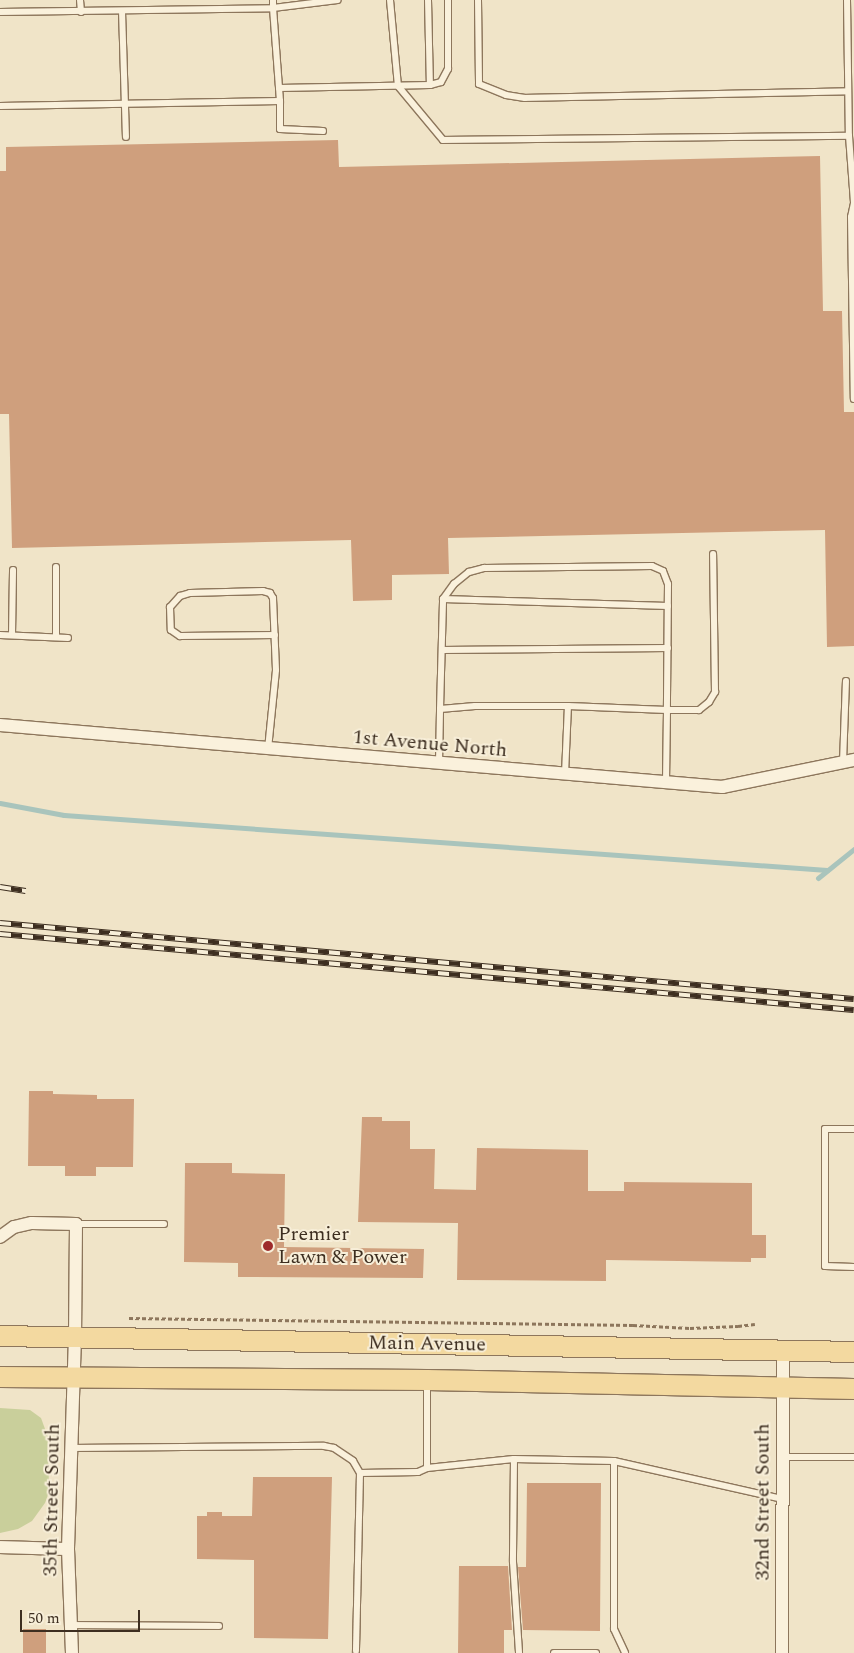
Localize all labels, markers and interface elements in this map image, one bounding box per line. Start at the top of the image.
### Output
street label: 1st Avenue North [352,725,508,763]
place label: Premier Lawn & Power [278,1222,407,1269]
marker: Premier Lawn & Power [262,1240,274,1252]
street label: Main Avenue [368,1331,486,1357]
street label: 35th Street South [39,1423,65,1577]
street label: 32nd Street South [751,1423,775,1581]
scale bar [22,1600,142,1632]
text: 50 m [28,1607,60,1630]

